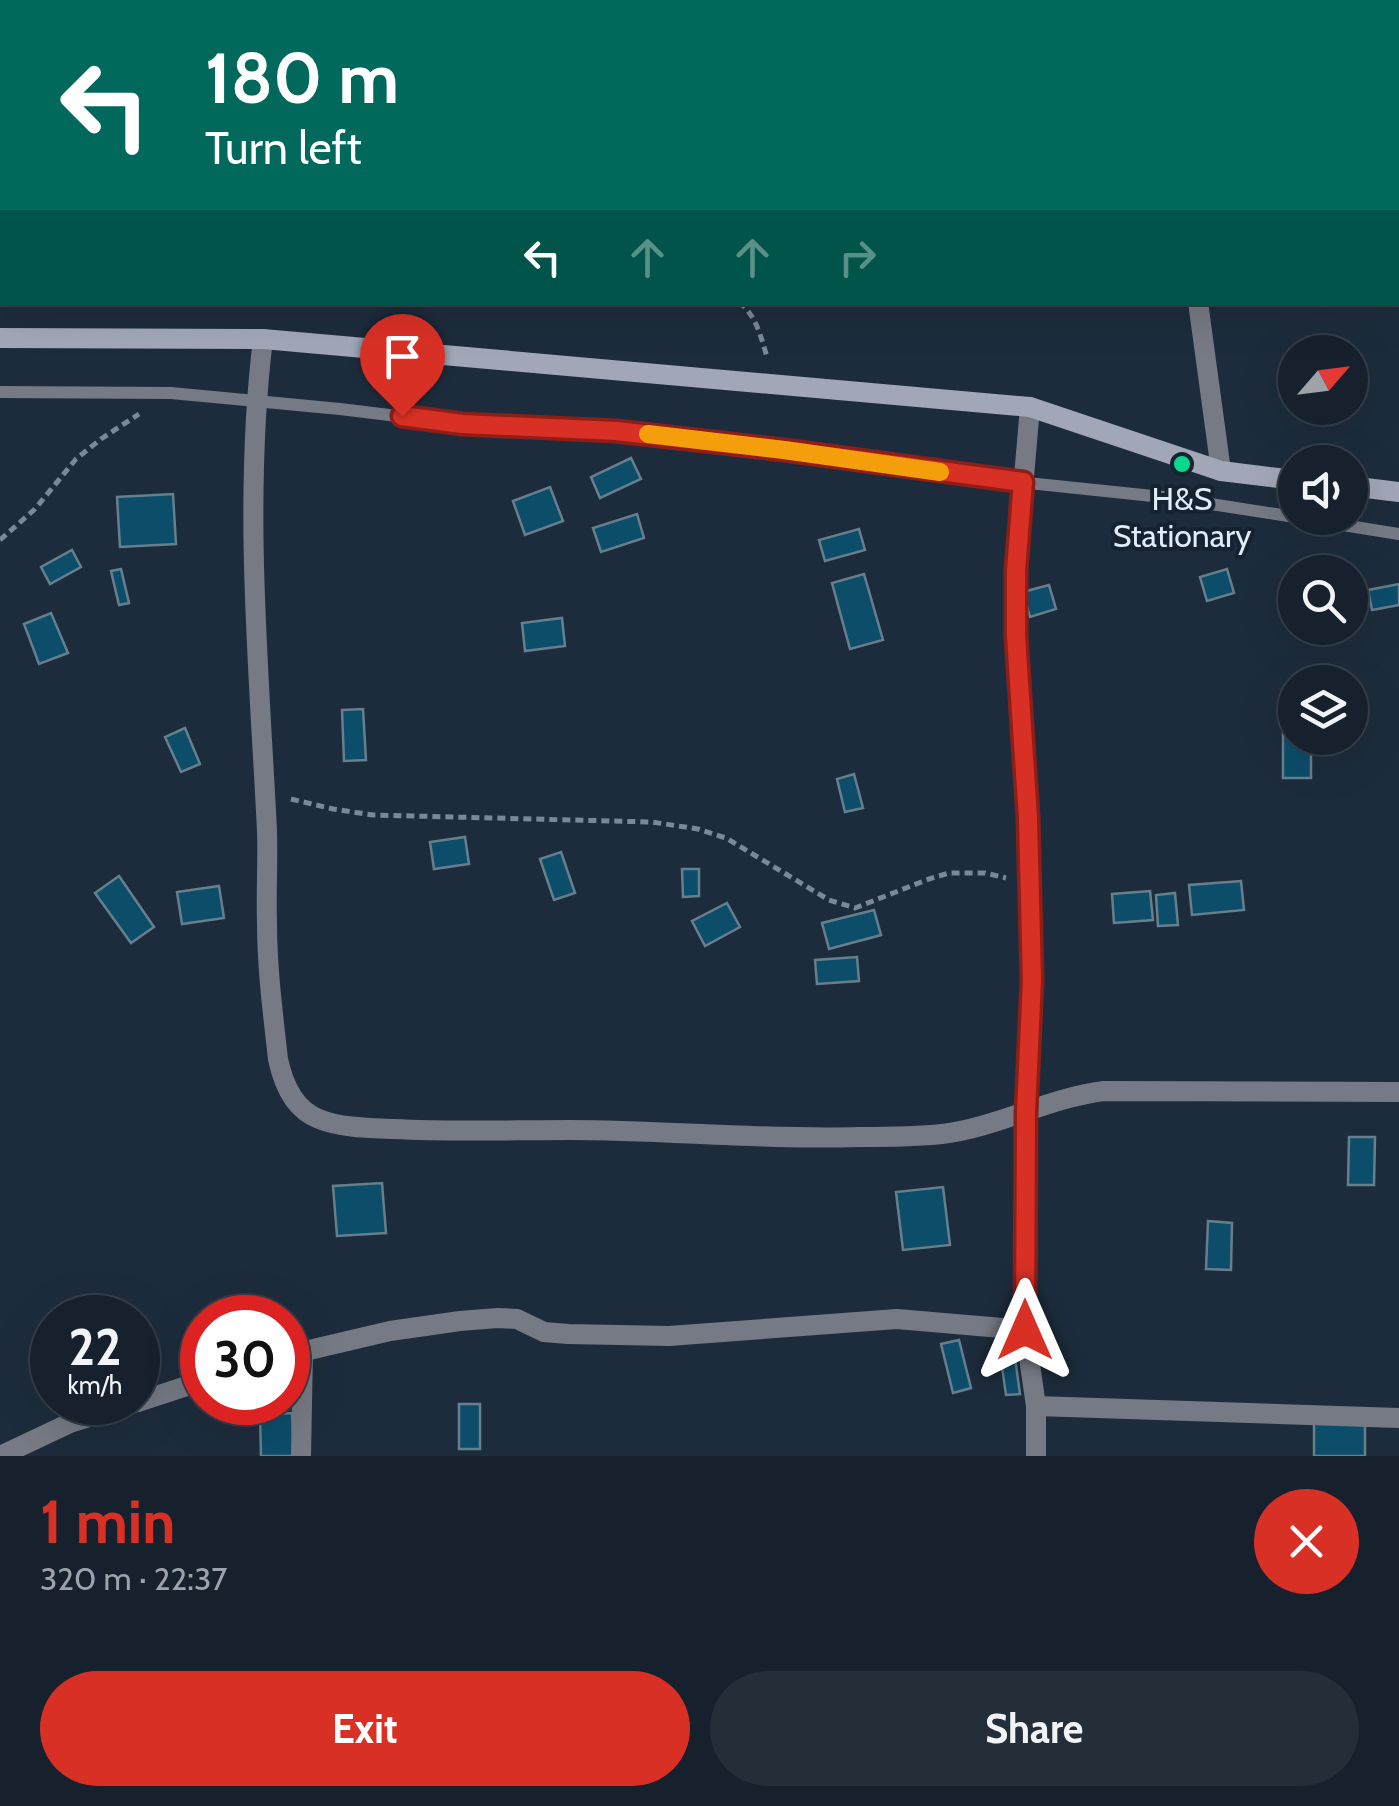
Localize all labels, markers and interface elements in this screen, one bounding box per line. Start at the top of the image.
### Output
text: 180 m [205,35,399,121]
icon: left [40,40,170,170]
text: Turn left [205,121,362,175]
icon: left [515,230,570,285]
icon: ahead [620,230,675,285]
icon: ahead [725,230,780,285]
icon: right [830,230,885,285]
pin [360,314,445,417]
icon: arrive [375,329,430,384]
north arrow [1278,335,1368,425]
map controls [1278,335,1368,755]
button: sound [1278,445,1368,535]
marker: H&S Stationary [1171,453,1193,475]
place label: H&S Stationary [1113,479,1251,555]
button: search [1278,555,1368,645]
button: layers [1278,665,1368,755]
position arrow [973,1278,1077,1382]
speed limit sign: 30 [180,1295,310,1425]
text: 22 [69,1317,121,1378]
text: km/h [68,1370,122,1400]
text: 1 min [40,1485,175,1558]
button: close [1254,1489,1359,1594]
text: 320 m · 22:37 [40,1559,227,1598]
button: Exit [40,1671,690,1786]
button: Share [710,1671,1359,1786]

